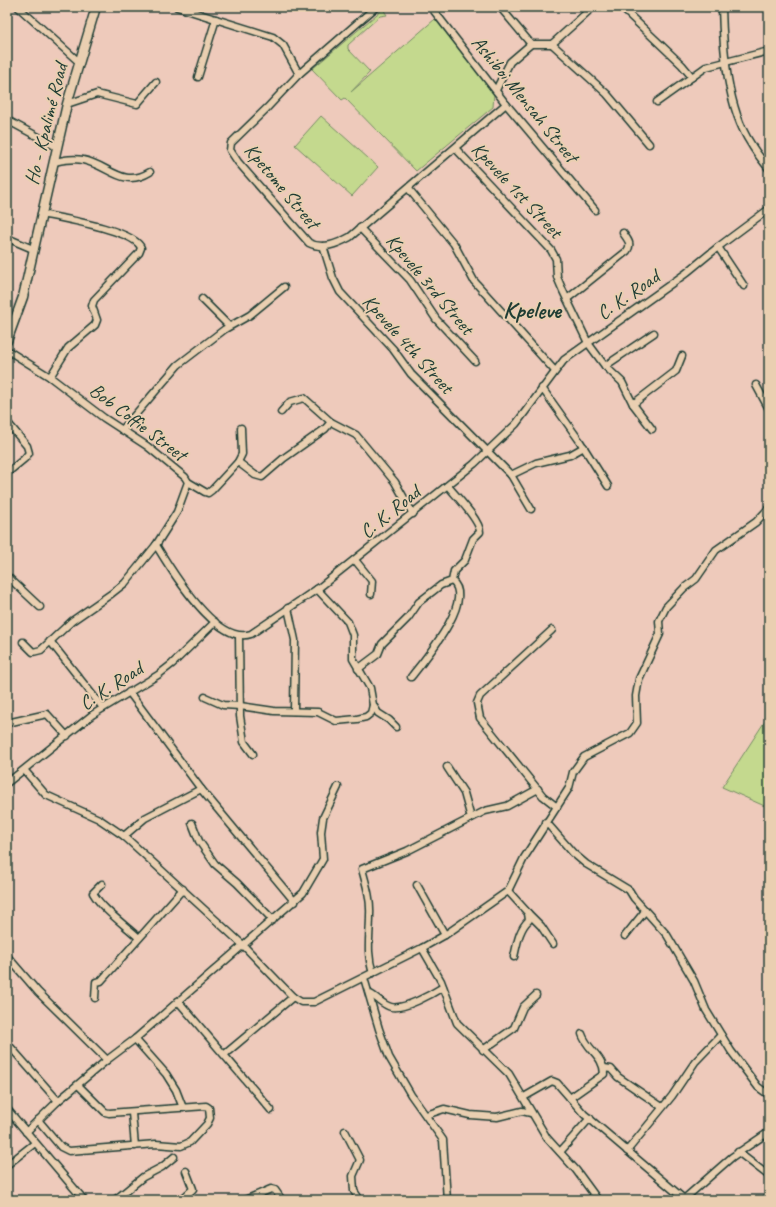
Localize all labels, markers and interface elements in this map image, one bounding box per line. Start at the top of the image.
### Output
street label: Ashiboi Mensah Street [466,30,586,170]
street label: Ho - Kpalimé Road [19,58,74,187]
street label: Kpevele 1st Street [466,137,570,245]
street label: Kpetome Street [239,138,327,236]
street label: Kpevele 3rd Street [381,228,481,341]
street label: C. K. Road [592,263,667,325]
street label: Kpevele 4th Street [357,289,461,400]
district label: Kpeleve [503,295,563,325]
street label: Bob Coffie Street [85,377,194,469]
street label: C. K. Road [355,478,428,544]
street label: C. K. Road [75,655,150,716]

